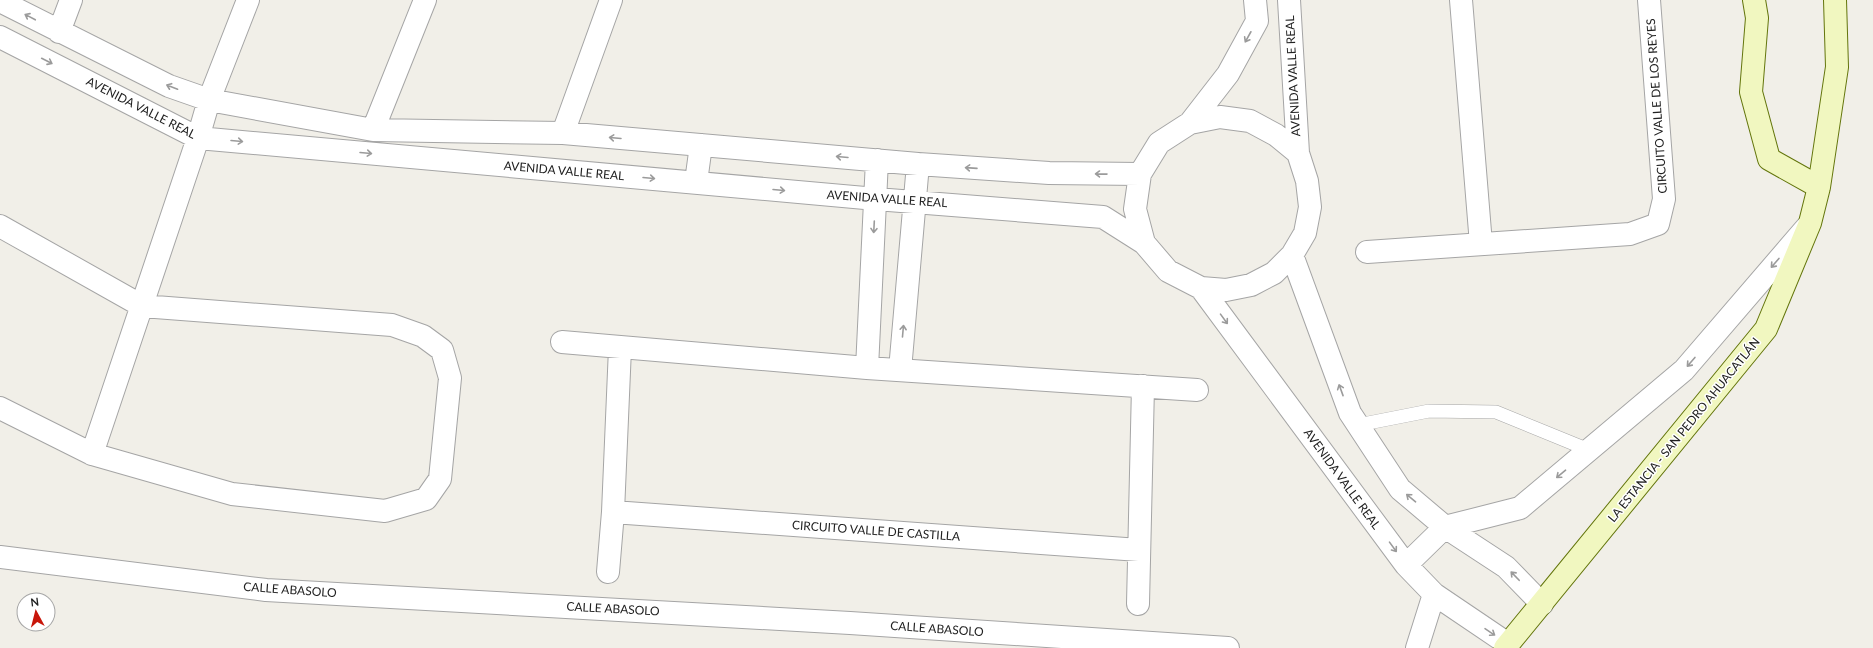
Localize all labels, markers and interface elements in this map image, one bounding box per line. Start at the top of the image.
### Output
one-way arrow [25,13,37,20]
street label: AVENIDA VALLE REAL [1282,15,1303,137]
street label: CIRCUITO VALLE DE LOS REYES [1643,18,1670,194]
one-way arrow [1244,31,1252,43]
one-way arrow [41,58,53,65]
street label: AVENIDA VALLE REAL [84,73,199,142]
one-way arrow [167,82,179,90]
one-way arrow [609,134,622,141]
one-way arrow [230,138,243,145]
one-way arrow [359,149,372,157]
one-way arrow [836,154,849,161]
street label: AVENIDA VALLE REAL [503,158,625,183]
one-way arrow [965,164,978,171]
one-way arrow [1095,170,1108,178]
one-way arrow [642,175,655,182]
one-way arrow [772,186,785,193]
street label: AVENIDA VALLE REAL [826,187,948,210]
one-way arrow [871,220,878,233]
one-way arrow [1771,258,1780,268]
one-way arrow [1220,313,1228,324]
one-way arrow [900,325,907,338]
street label: LA ESTANCIA - SAN PEDRO AHUACATLÁN [1604,334,1763,525]
one-way arrow [1686,357,1695,367]
one-way arrow [1337,384,1345,396]
street label: AVENIDA VALLE REAL [1301,425,1384,532]
one-way arrow [1555,470,1566,479]
one-way arrow [1405,494,1416,503]
street label: CIRCUITO VALLE DE CASTILLA [791,517,962,544]
one-way arrow [1389,542,1397,553]
one-way arrow [1510,571,1520,581]
street label: CALLE ABASOLO [243,579,338,600]
north arrow [16,592,56,632]
text: N [30,595,40,609]
street label: CALLE ABASOLO [566,599,660,618]
street label: CALLE ABASOLO [890,618,985,639]
one-way arrow [1484,628,1495,636]

